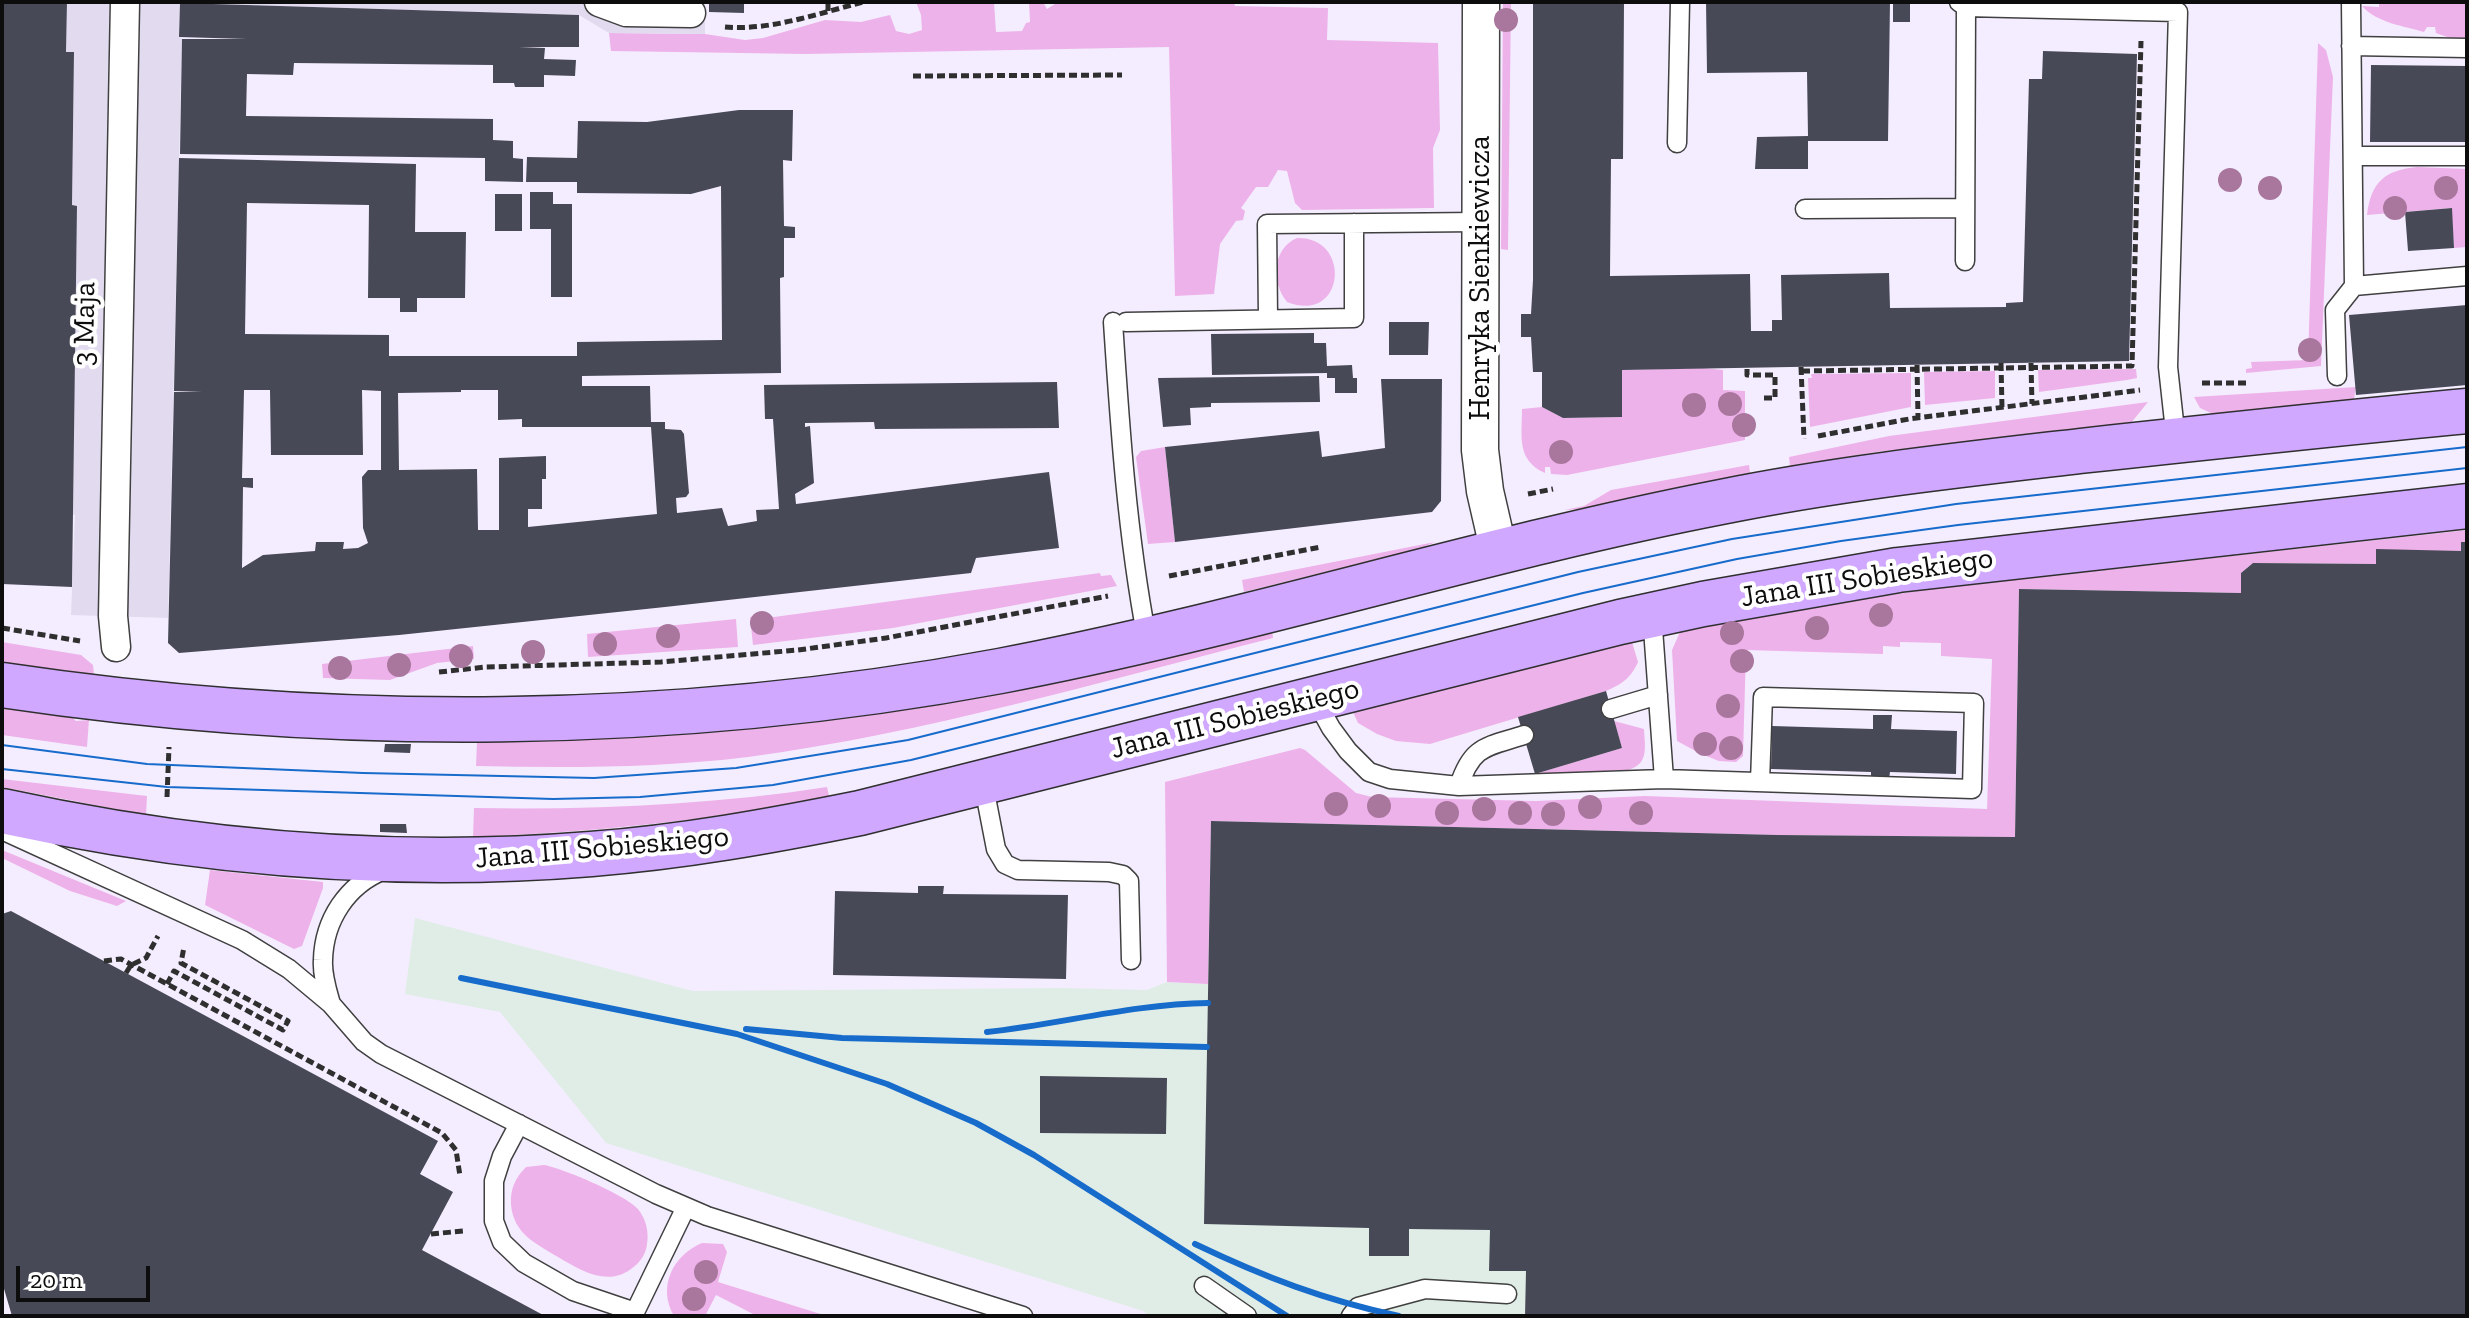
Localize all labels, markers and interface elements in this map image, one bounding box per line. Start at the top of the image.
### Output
street label: Henryka Sienkiewicza [1462,136,1498,420]
street label: 3 Maja [66,282,104,366]
street label: Jana III Sobieskiego [1738,540,1996,616]
street label: Jana III Sobieskiego [1107,671,1363,767]
street label: Jana III Sobieskiego [474,819,730,877]
scale bar [20,1250,154,1300]
text: 20 m [30,1265,82,1294]

